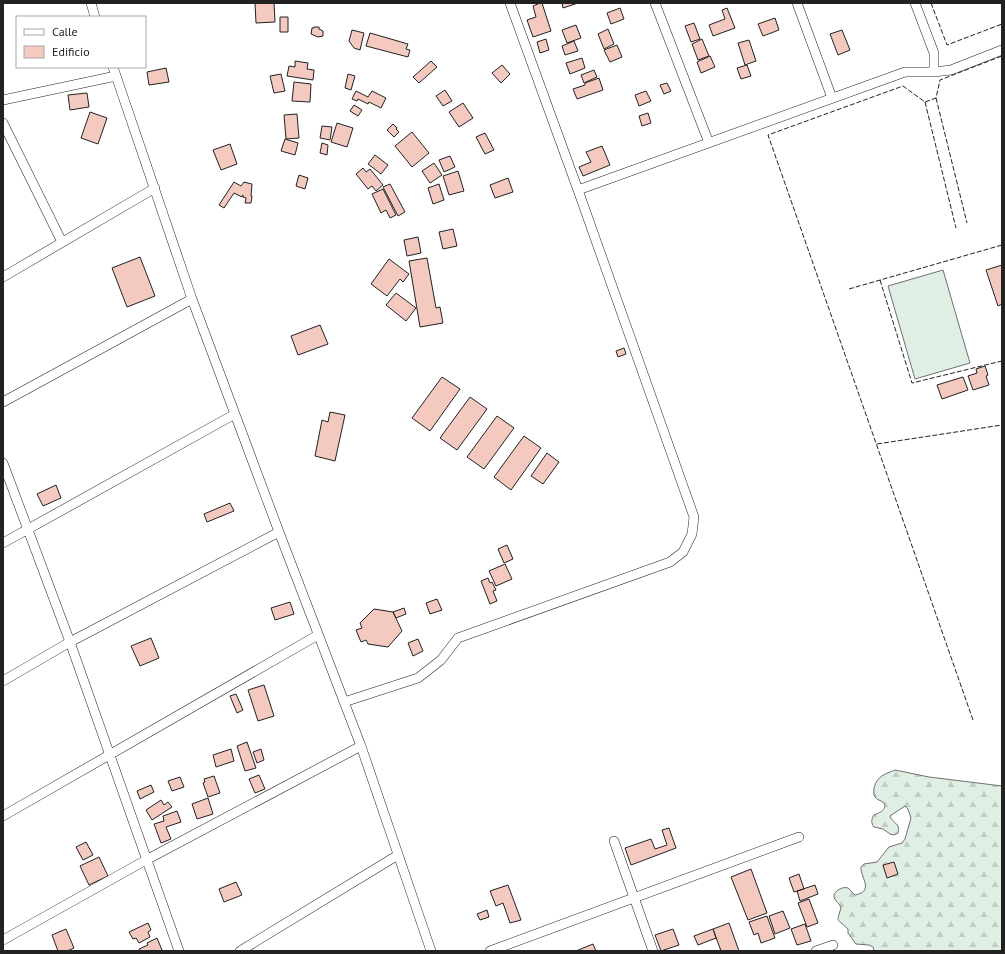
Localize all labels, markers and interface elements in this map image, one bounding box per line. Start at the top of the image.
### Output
legend [16,16,146,68]
text: Calle [52,24,78,39]
text: Edificio [52,44,90,59]

